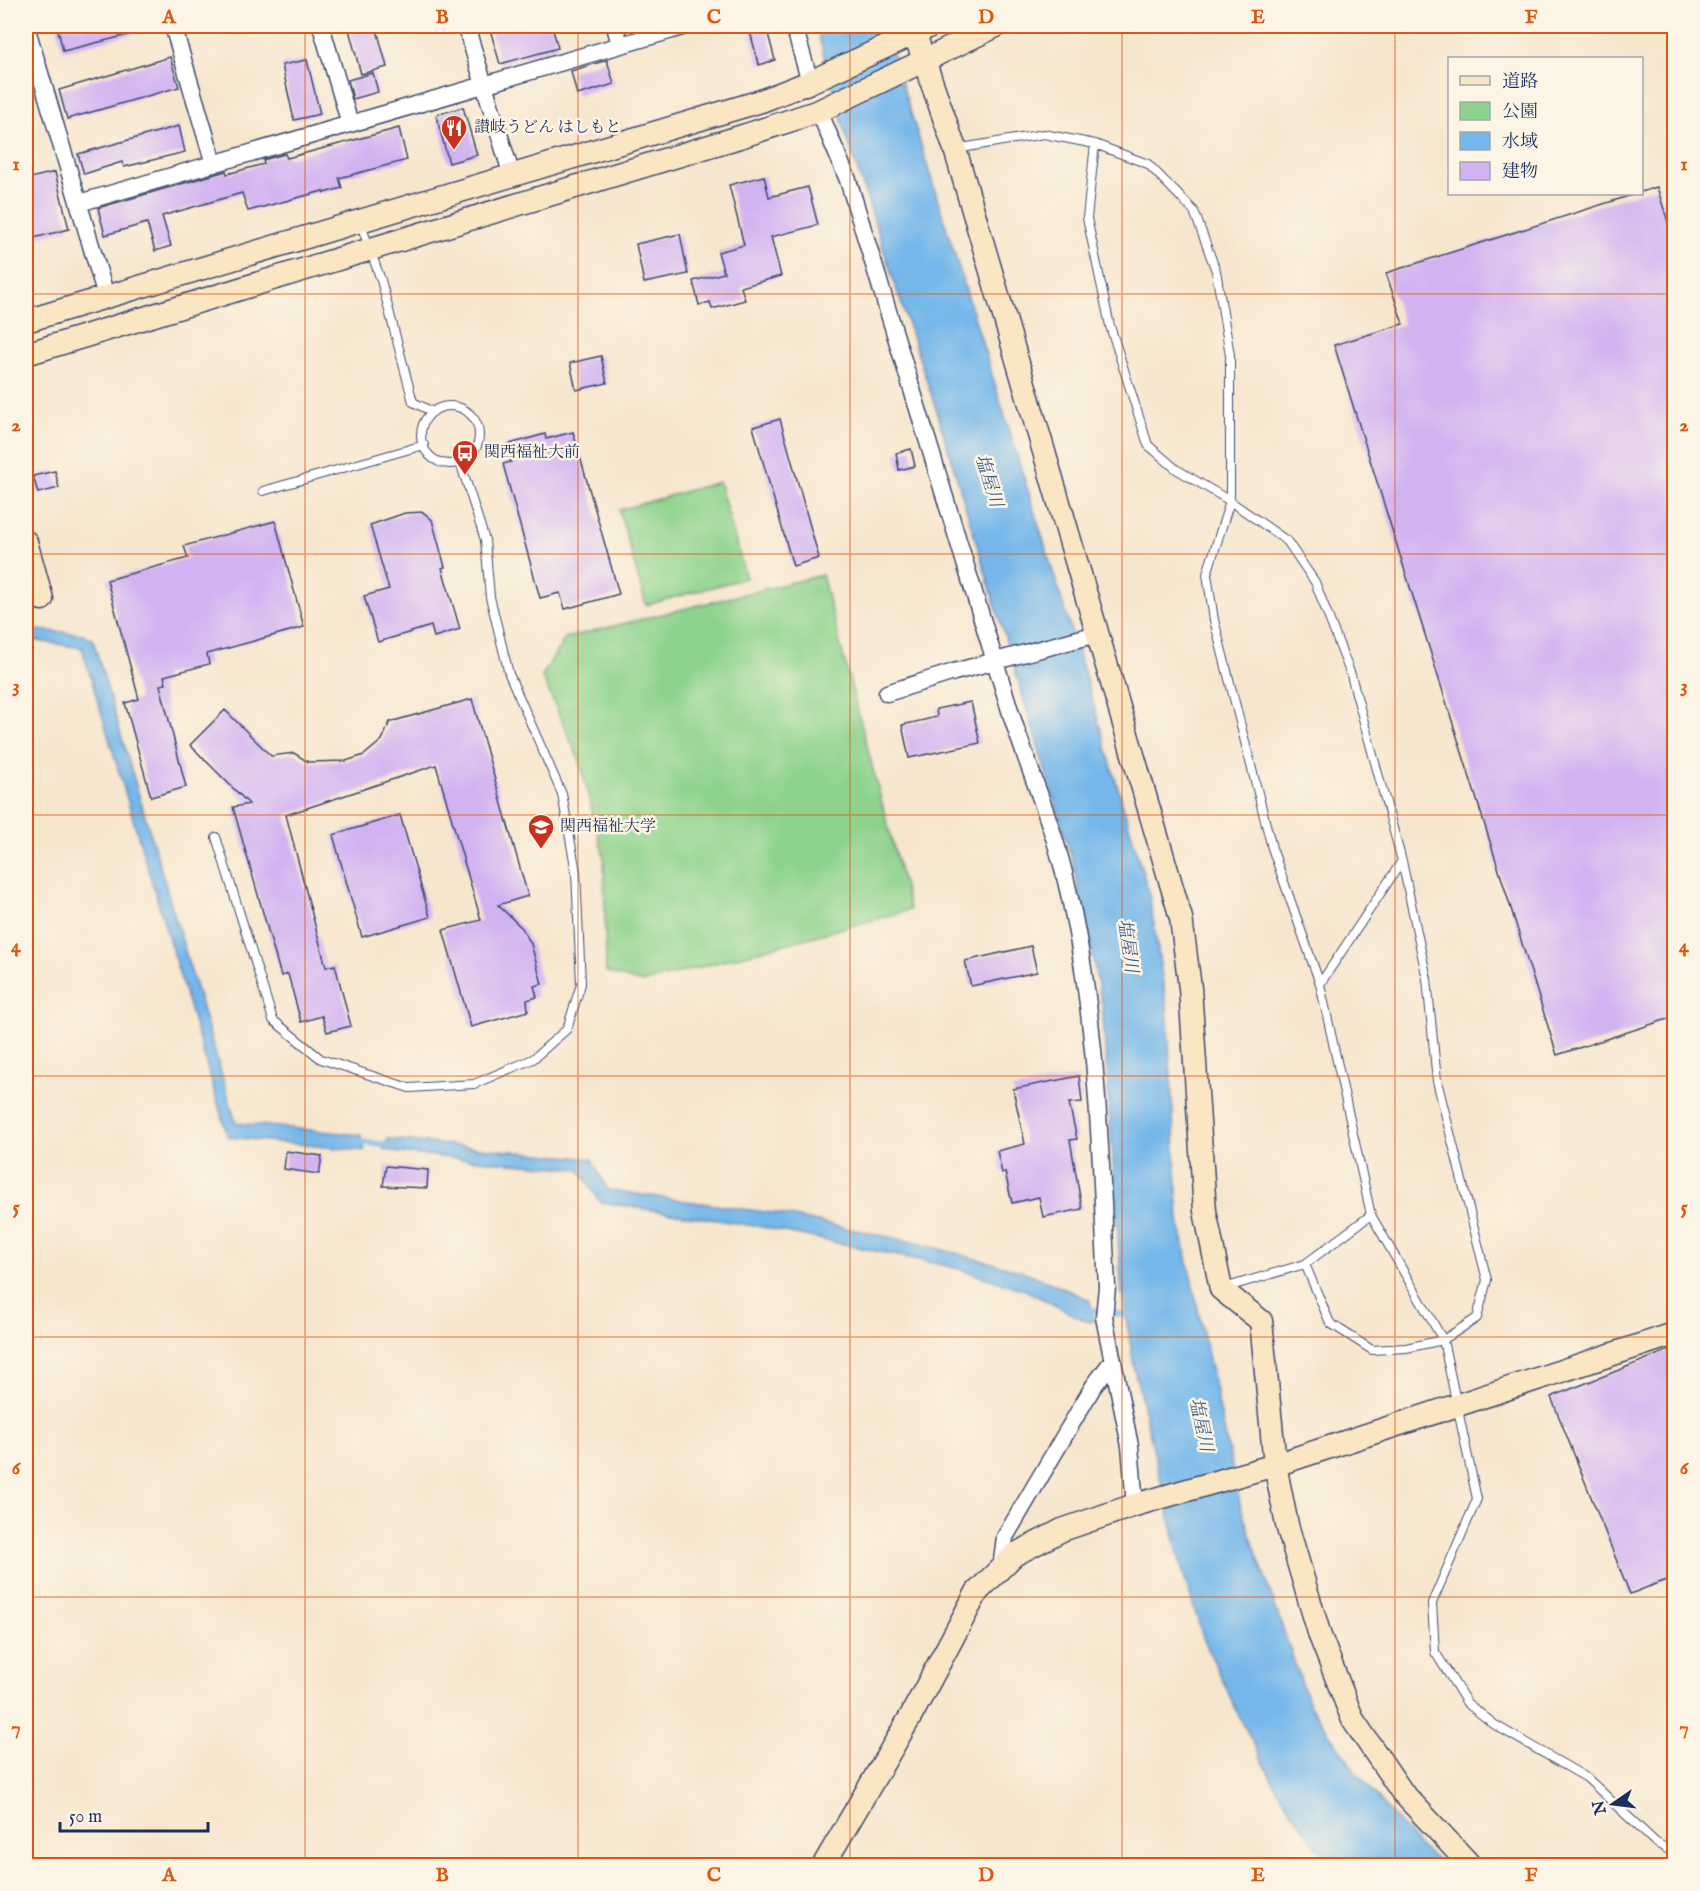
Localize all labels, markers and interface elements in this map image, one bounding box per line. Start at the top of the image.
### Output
text: A [161,5,177,30]
text: B [435,5,449,30]
text: C [707,5,721,30]
text: D [978,5,994,30]
text: E [1251,5,1265,30]
text: F [1525,5,1538,30]
legend [1448,57,1643,195]
text: 道路 [1502,71,1538,94]
text: 公園 [1502,101,1538,124]
restaurant icon: 讃岐うどん はしもと [439,113,469,151]
place label: 讃岐うどん はしもと [474,118,622,138]
text: 水域 [1502,131,1538,154]
text: 1 [12,152,20,177]
text: 1 [1680,152,1688,177]
text: 建物 [1502,161,1538,184]
text: 2 [11,413,21,438]
text: 2 [1679,413,1689,438]
bus stop icon: 関西福祉大前 [450,438,480,476]
place label: 関西福祉大前 [484,443,580,463]
water label: 塩屋川 [969,452,1007,512]
text: 3 [12,674,20,699]
text: 3 [1680,674,1688,699]
school or university icon: 関西福祉大学 [526,812,556,850]
place label: 関西福祉大学 [560,817,656,837]
water label: 塩屋川 [1112,918,1142,976]
text: 4 [11,934,22,959]
text: 4 [1679,934,1690,959]
text: 5 [12,1195,20,1220]
text: 5 [1680,1195,1688,1220]
water label: 塩屋川 [1183,1396,1217,1456]
text: 6 [12,1456,22,1481]
text: 6 [1680,1456,1690,1481]
text: 7 [11,1716,21,1741]
text: 7 [1679,1716,1689,1741]
north arrow [1583,1774,1643,1834]
scale bar [60,1795,208,1833]
text: N [1589,1798,1612,1817]
text: 50 m [69,1806,102,1829]
text: A [161,1863,177,1888]
text: B [435,1863,449,1888]
text: C [707,1863,721,1888]
text: D [978,1863,994,1888]
text: E [1251,1863,1265,1888]
text: F [1525,1863,1538,1888]

